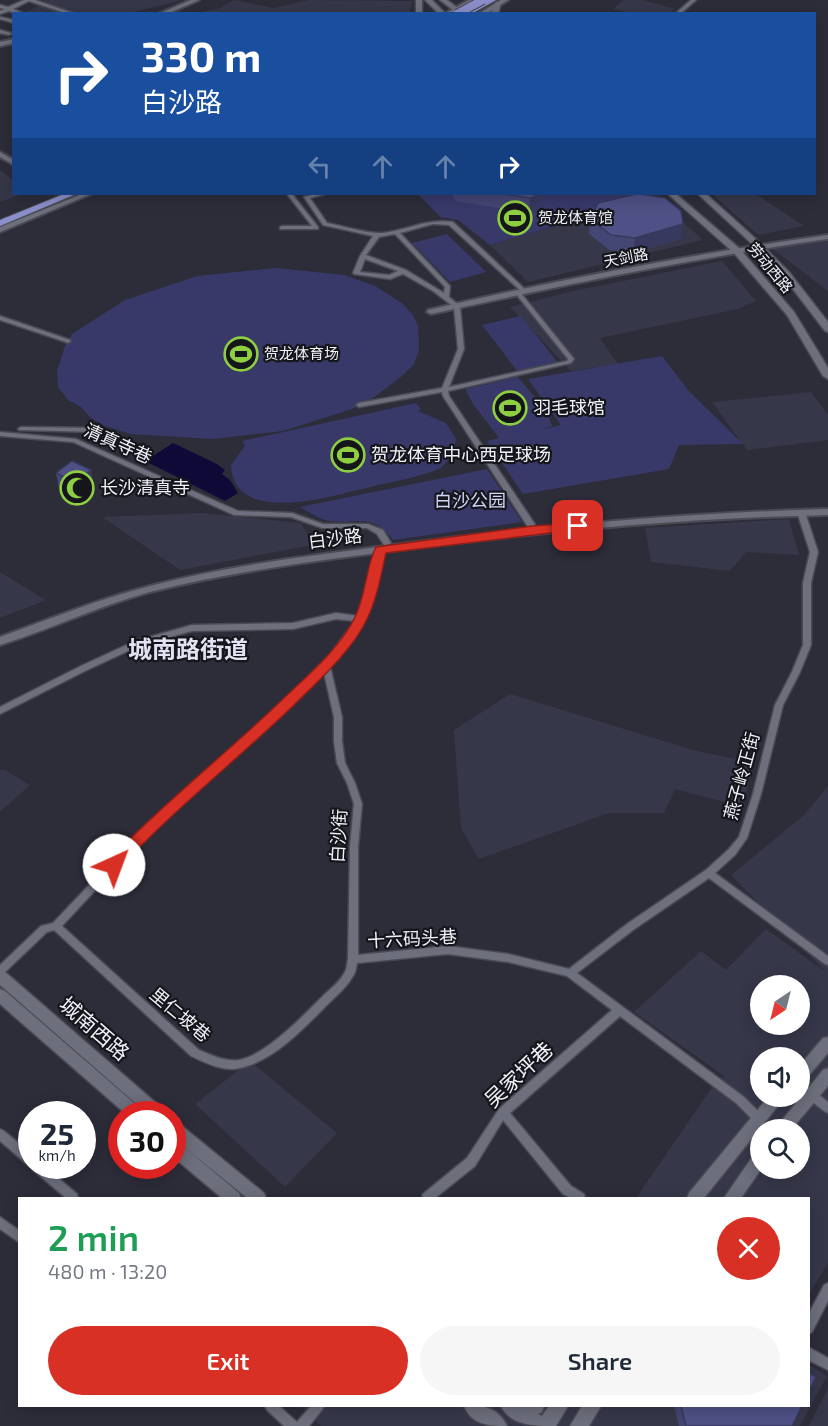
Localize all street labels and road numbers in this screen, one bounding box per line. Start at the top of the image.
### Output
street label: 劳动西路 [745,239,797,296]
street label: 天剑路 [602,244,650,270]
street label: 清真寺巷 [81,418,156,468]
street label: 白沙路 [307,524,363,552]
street label: 燕子岭正街 [719,729,763,822]
street label: 白沙街 [326,808,350,863]
street label: 十六码头巷 [366,925,457,951]
street label: 里仁坡巷 [146,983,215,1046]
street label: 城南西路 [55,991,135,1065]
street label: 吴家坪巷 [479,1036,557,1112]

